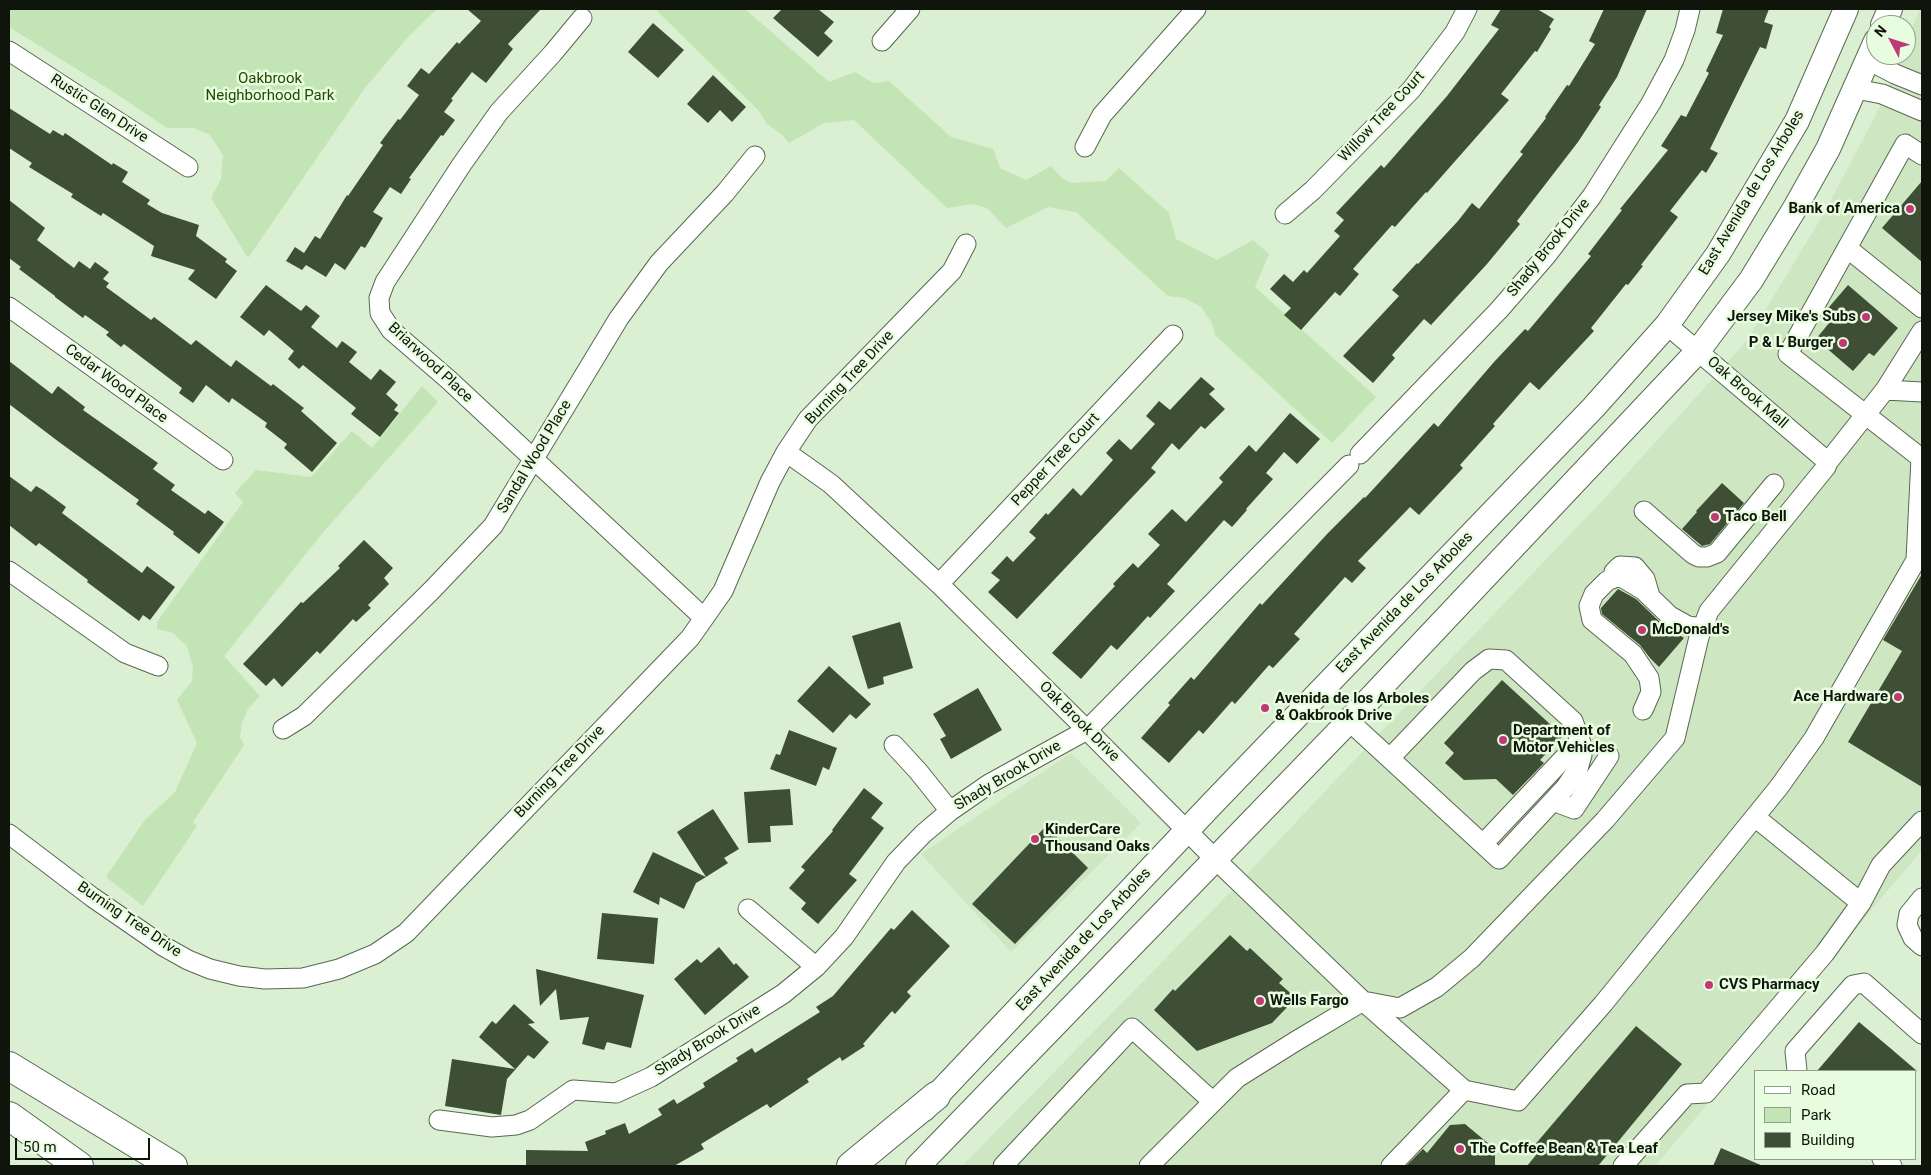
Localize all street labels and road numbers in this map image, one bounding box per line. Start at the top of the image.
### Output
street label: Willow Tree Court [1335,68,1429,166]
street label: Rustic Glen Drive [47,71,151,147]
street label: East Avenida de Los Arboles [1696,107,1808,279]
street label: Shady Brook Drive [1504,195,1594,301]
street label: Briarwood Place [384,319,476,407]
street label: Burning Tree Drive [802,327,898,429]
street label: Cedar Wood Place [61,341,171,427]
street label: Oak Brook Mall [1703,353,1791,433]
street label: Sandal Wood Place [494,397,576,517]
street label: Pepper Tree Court [1008,410,1104,510]
street label: East Avenida de Los Arboles [1333,529,1477,677]
street label: Oak Brook Drive [1035,678,1123,766]
street label: Burning Tree Drive [511,722,609,822]
street label: Shady Brook Drive [951,737,1065,815]
street label: East Avenida de Los Arboles [1013,865,1155,1015]
street label: Burning Tree Drive [74,879,184,961]
street label: Shady Brook Drive [652,1001,764,1081]

